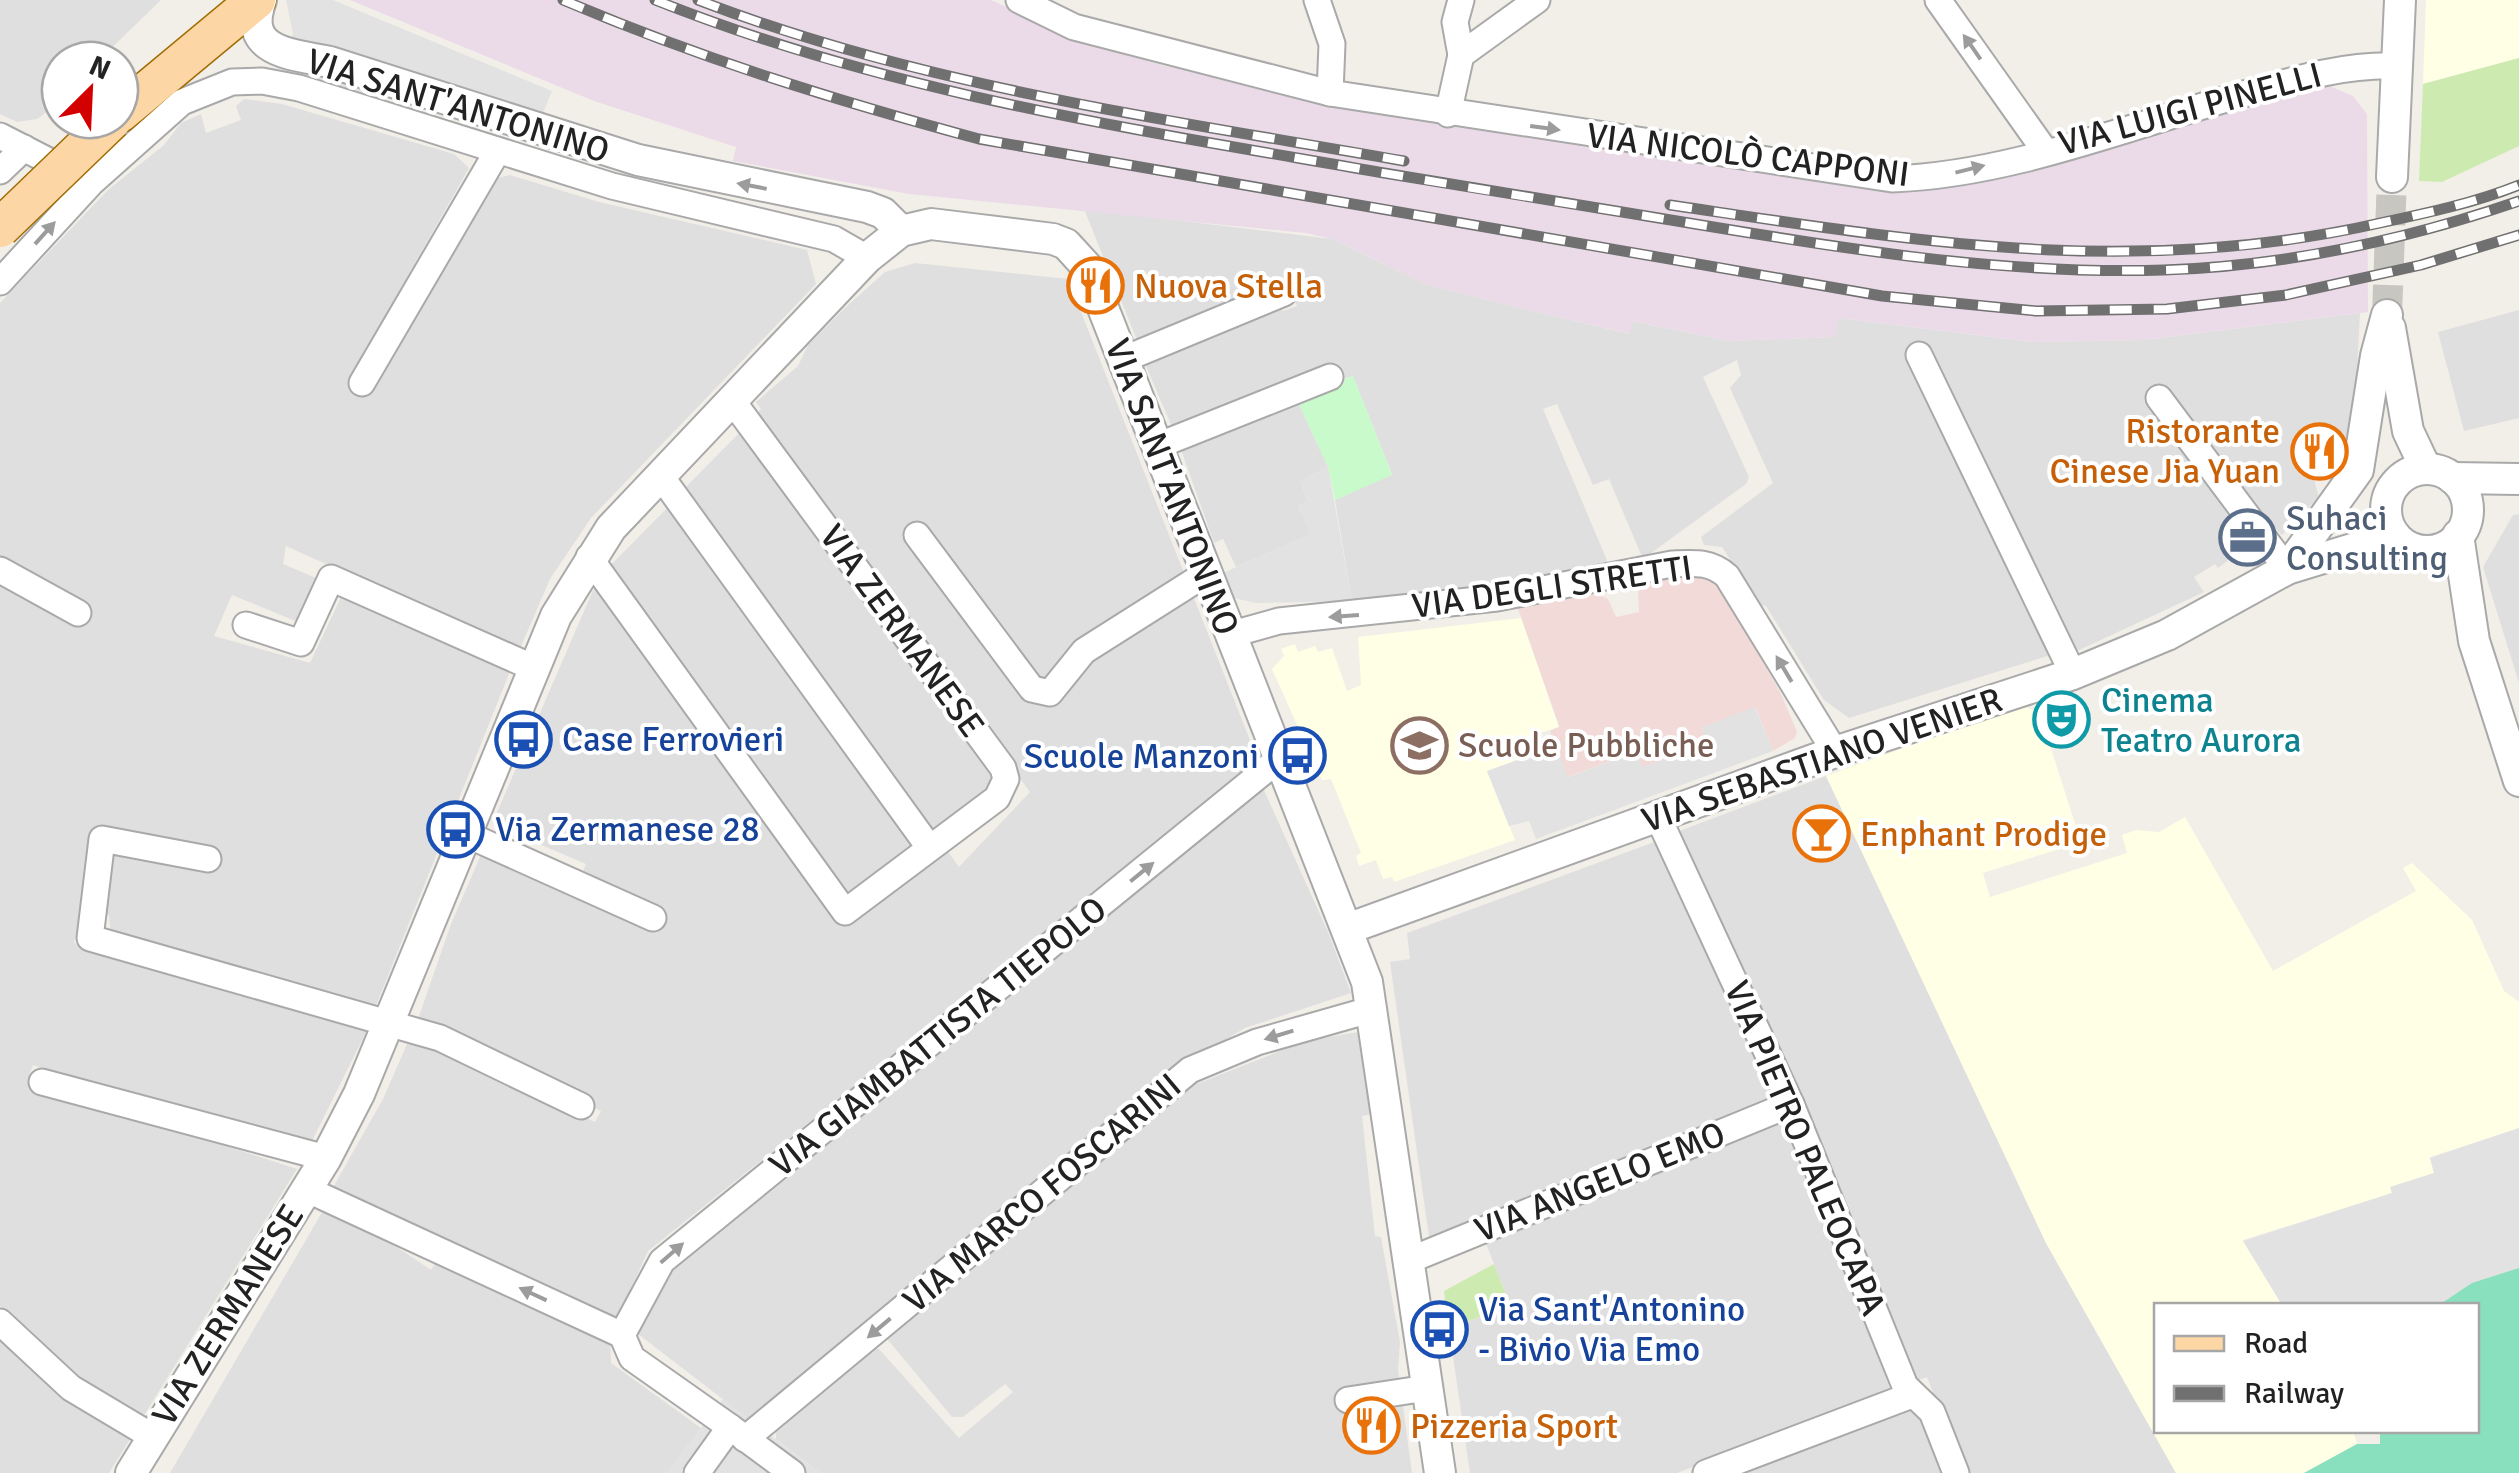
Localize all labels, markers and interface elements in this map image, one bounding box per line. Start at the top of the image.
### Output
one-way arrow [1963,33,1982,60]
north arrow [40,40,140,140]
street label: VIA SANT'ANTONINO [302,40,614,172]
text: N [84,49,116,88]
street label: VIA LUIGI PINELLI [2054,53,2326,165]
street label: VIA NICOLÒ CAPPONI [1584,114,1912,196]
one-way arrow [1529,120,1561,136]
one-way arrow [1955,161,1986,176]
one-way arrow [736,177,767,193]
one-way arrow [34,221,56,246]
restaurant icon: Nuova Stella [1065,256,1125,316]
place label: Nuova Stella [1134,265,1323,308]
street label: VIA SANT'ANTONINO [1096,333,1248,641]
place label: Ristorante Cinese Jia Yuan [2049,410,2280,493]
restaurant icon: Ristorante Cinese Jia Yuan [2289,421,2349,481]
place label: Suhaci Consulting [2286,497,2448,580]
office icon: Suhaci Consulting [2217,508,2277,568]
street label: VIA ZERMANESE [810,516,994,746]
street label: VIA DEGLI STRETTI [1409,546,1695,628]
one-way arrow [1328,608,1360,624]
one-way arrow [1776,655,1793,683]
street label: VIA SEBASTIANO VENIER [1636,678,2008,842]
place label: Cinema Teatro Aurora [2101,679,2302,762]
theatre icon: Cinema Teatro Aurora [2032,690,2092,750]
bus stop icon: Case Ferrovieri [493,709,553,769]
school or university icon: Scuole Pubbliche [1389,715,1449,775]
place label: Case Ferrovieri [562,718,784,761]
place label: Scuole Pubbliche [1458,724,1714,767]
bus stop icon: Scuole Manzoni [1268,726,1328,786]
place label: Scuole Manzoni [1024,735,1259,778]
bus stop icon: Via Zermanese 28 [426,799,486,859]
bar icon: Enphant Prodige [1791,804,1851,864]
place label: Via Zermanese 28 [495,808,760,851]
place label: Enphant Prodige [1860,813,2107,856]
one-way arrow [1130,862,1155,883]
street label: VIA GIAMBATTISTA TIEPOLO [761,888,1115,1186]
street label: VIA PIETRO PALEOCAPA [1715,974,1895,1322]
one-way arrow [1264,1028,1294,1043]
street label: VIA MARCO FOSCARINI [894,1064,1190,1322]
street label: VIA ANGELO EMO [1469,1112,1731,1252]
street label: VIA ZERMANESE [143,1197,313,1433]
one-way arrow [660,1242,685,1264]
one-way arrow [518,1286,548,1302]
place label: Via Sant'Antonino - Bivio Via Emo [1478,1288,1745,1371]
bus stop icon: Via Sant'Antonino - Bivio Via Emo [1409,1299,1469,1359]
legend [2154,1303,2479,1433]
one-way arrow [866,1316,891,1338]
text: Road [2244,1325,2308,1362]
text: Railway [2244,1375,2344,1412]
restaurant icon: Pizzeria Sport [1341,1396,1401,1456]
place label: Pizzeria Sport [1410,1405,1618,1448]

